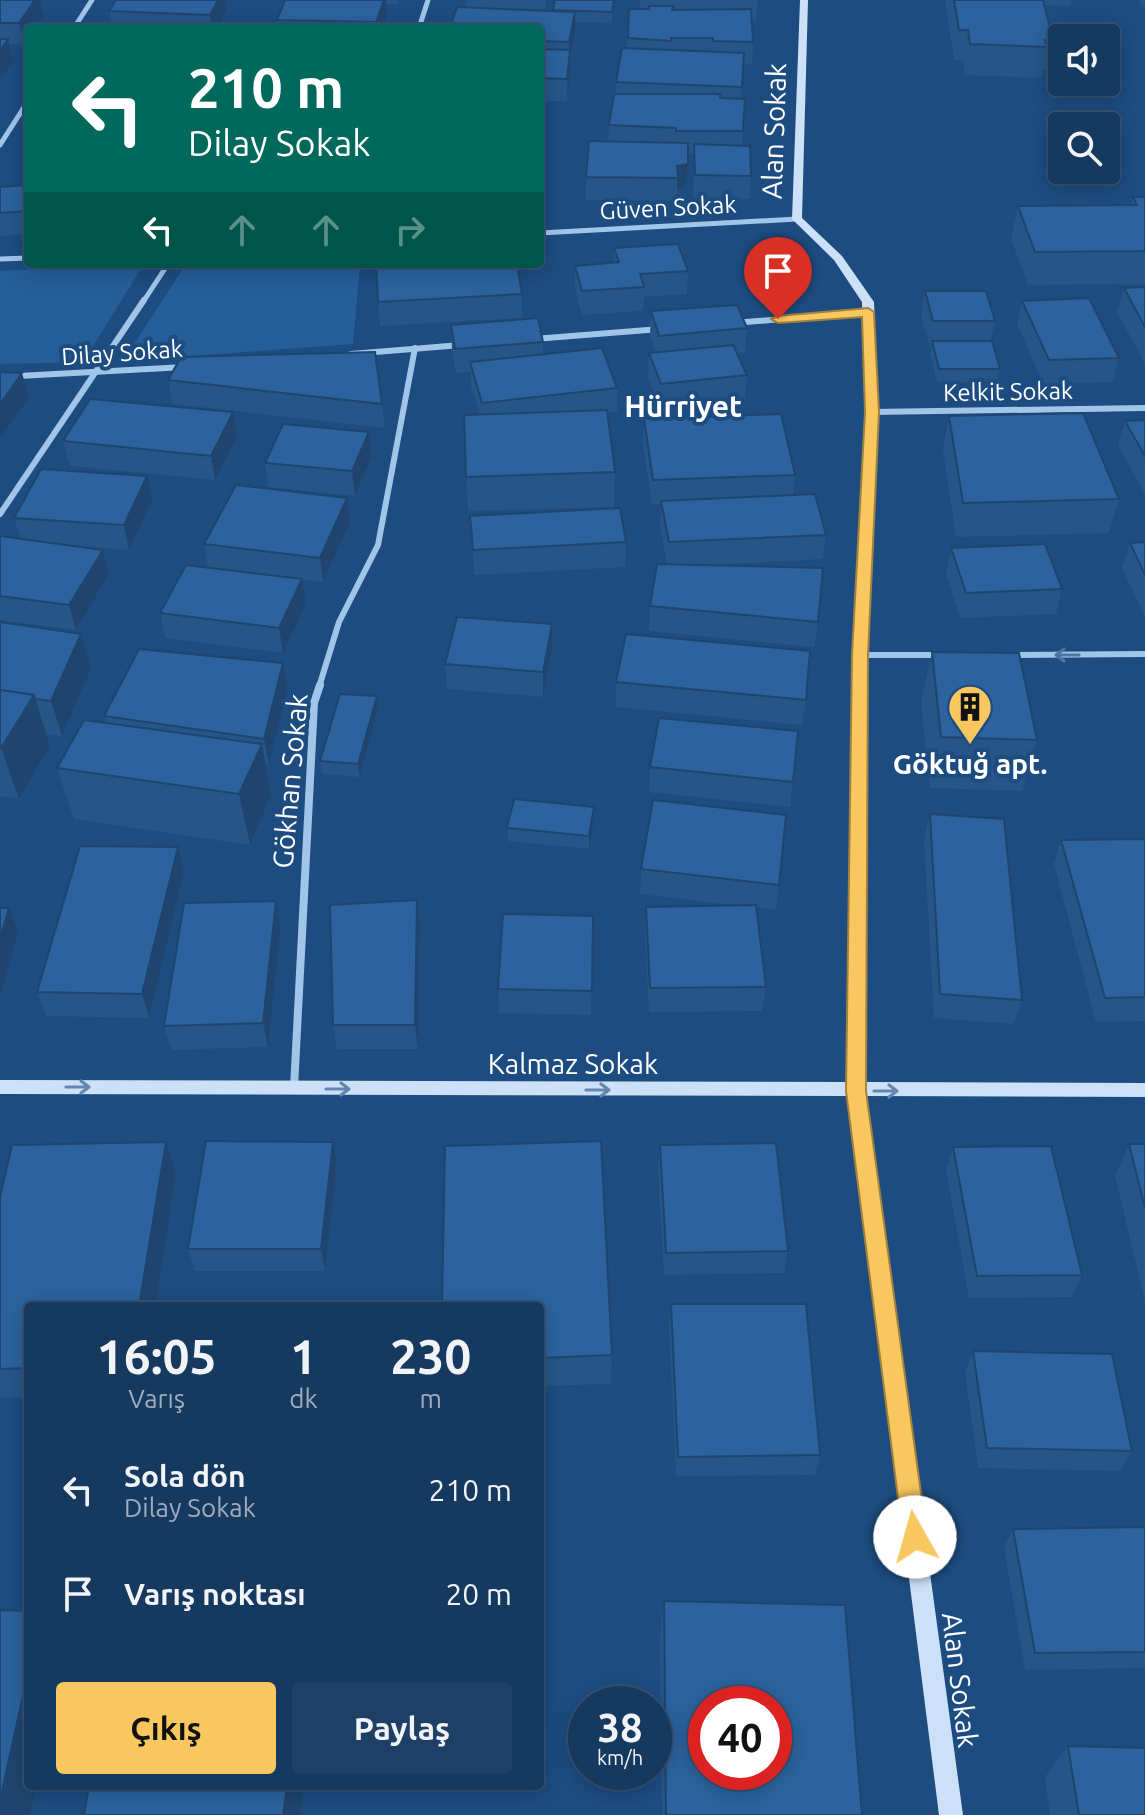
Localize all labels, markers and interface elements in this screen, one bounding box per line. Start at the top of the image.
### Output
map controls [1048,24,1120,184]
button: sound [1048,24,1120,96]
icon: left [56,56,160,160]
text: 210 m [188,56,344,119]
street label: Alan Sokak [756,62,791,200]
button: search [1048,112,1120,184]
text: Dilay Sokak [188,122,370,163]
street label: Güven Sokak [599,190,737,225]
icon: left [136,208,180,252]
icon: ahead [220,208,264,252]
icon: ahead [304,208,348,252]
icon: right [388,208,432,252]
pin [744,237,812,319]
icon: arrive [756,249,800,293]
street label: Dilay Sokak [60,335,184,370]
street label: Kelkit Sokak [943,377,1073,406]
district label: Hürriyet [624,389,742,423]
one-way arrow [1054,647,1081,663]
building icon: Göktuğ apt. [946,683,994,746]
street label: Gökhan Sokak [266,692,313,870]
place label: Göktuğ apt. [893,748,1047,779]
street label: Kalmaz Sokak [488,1048,658,1079]
one-way arrow [64,1079,91,1095]
one-way arrow [324,1081,351,1097]
one-way arrow [584,1082,611,1098]
one-way arrow [872,1083,899,1099]
text: 16:05 [97,1329,217,1383]
text: 1 [290,1329,317,1383]
text: 230 [390,1329,471,1383]
text: Varış [128,1384,185,1413]
text: dk [289,1384,318,1413]
text: m [420,1384,442,1413]
text: Sola dön [124,1459,246,1493]
icon: left [56,1468,100,1512]
text: 210 m [428,1473,512,1507]
text: Dilay Sokak [124,1493,256,1522]
position arrow [873,1495,957,1579]
icon: arrive [56,1572,100,1616]
text: Varış noktası [124,1577,306,1611]
text: 20 m [445,1577,512,1611]
street label: Alan Sokak [937,1611,984,1749]
button: Çıkış [56,1682,276,1774]
button: Paylaş [292,1682,512,1774]
speed limit sign: 40 [688,1686,792,1790]
text: 38 [597,1705,643,1750]
text: km/h [597,1746,643,1769]

